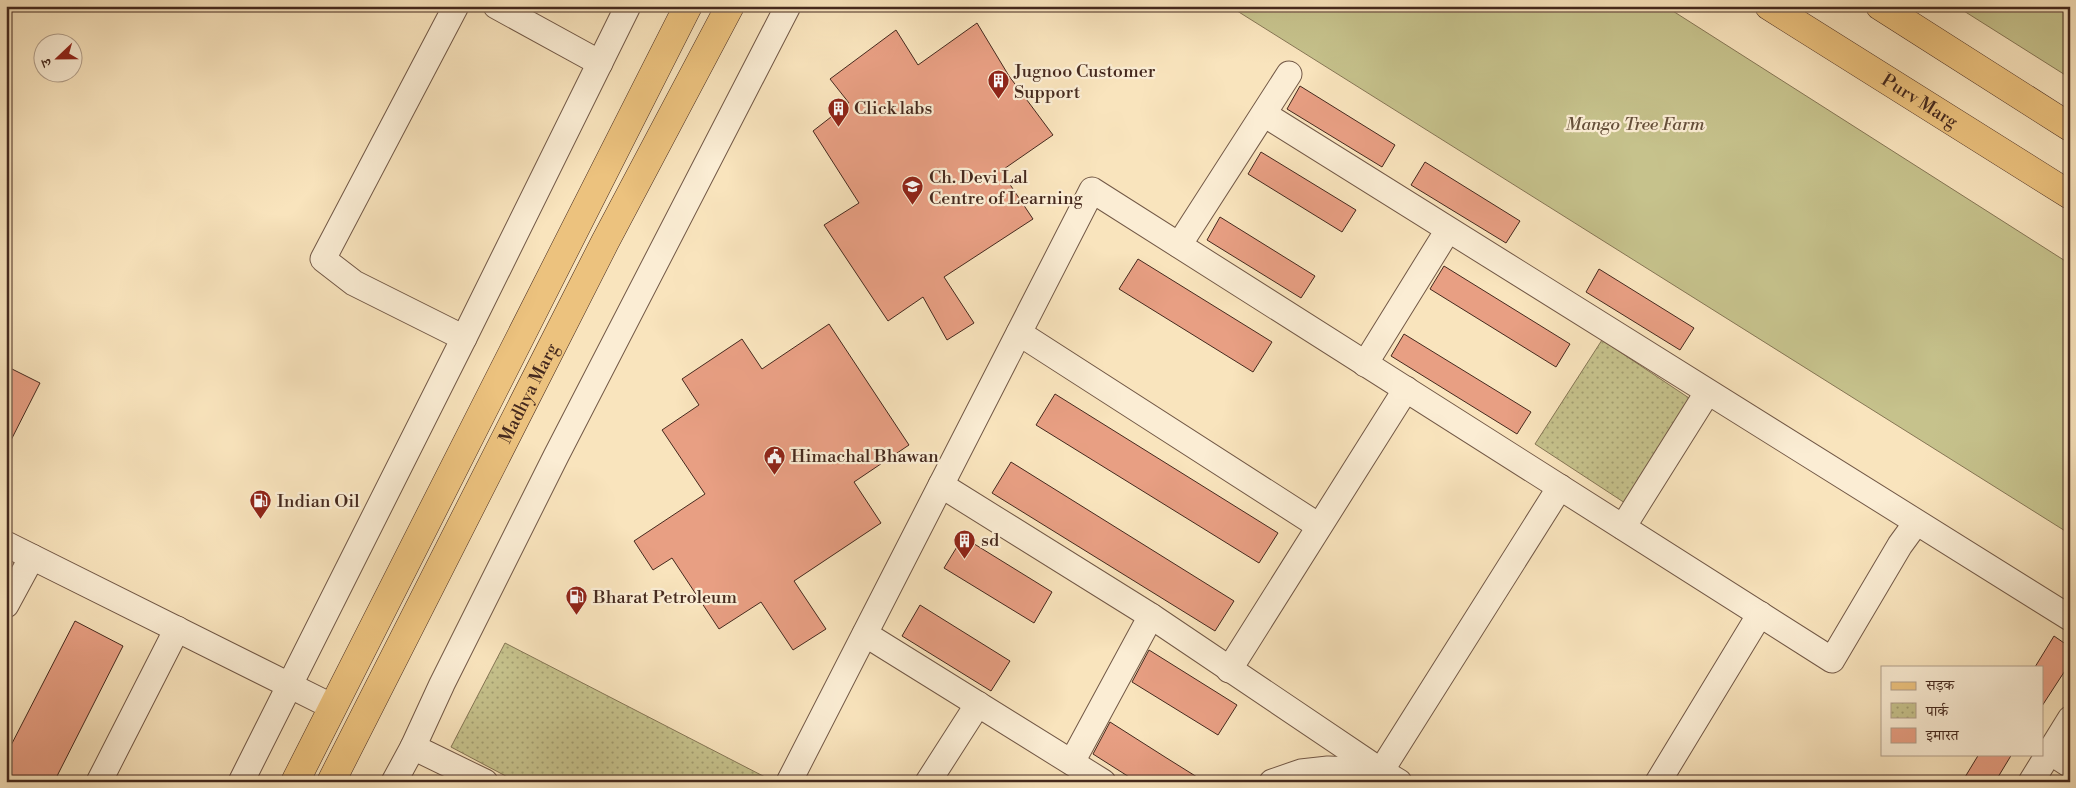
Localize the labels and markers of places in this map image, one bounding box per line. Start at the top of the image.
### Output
place label: Jugnoo Customer Support [1013,60,1156,104]
building icon: Jugnoo Customer Support [986,69,1010,100]
building icon: Click labs [826,96,850,127]
place label: Click labs [854,97,933,120]
place label: Ch. Devi Lal Centre of Learning [929,166,1084,210]
school or university icon: Ch. Devi Lal Centre of Learning [901,175,925,206]
public building icon: Himachal Bhawan [763,444,787,475]
place label: Himachal Bhawan [791,445,939,468]
fuel station icon: Indian Oil [249,489,273,520]
place label: Indian Oil [277,490,360,513]
building icon: sd [953,528,977,559]
place label: sd [981,529,1000,552]
fuel station icon: Bharat Petroleum [565,585,589,616]
place label: Bharat Petroleum [592,586,737,609]

